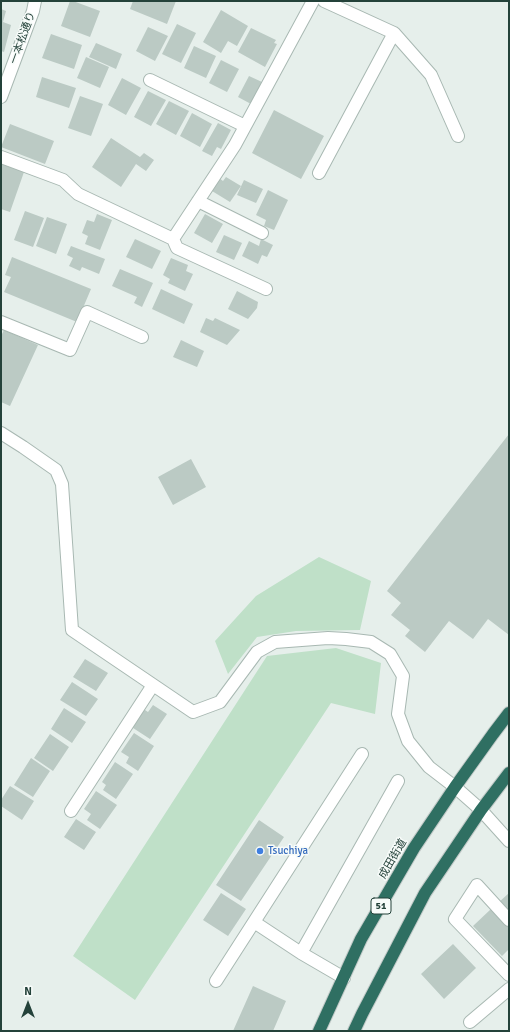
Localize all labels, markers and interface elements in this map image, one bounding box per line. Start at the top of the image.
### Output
street label: 一本松通り [7,10,39,66]
street label: 成田街道 [376,837,410,881]
place label: Tsuchiya [268,844,308,858]
marker: Tsuchiya [255,846,265,856]
road number: 51 [371,898,391,914]
north arrow [8,984,48,1024]
text: N [24,985,32,998]

